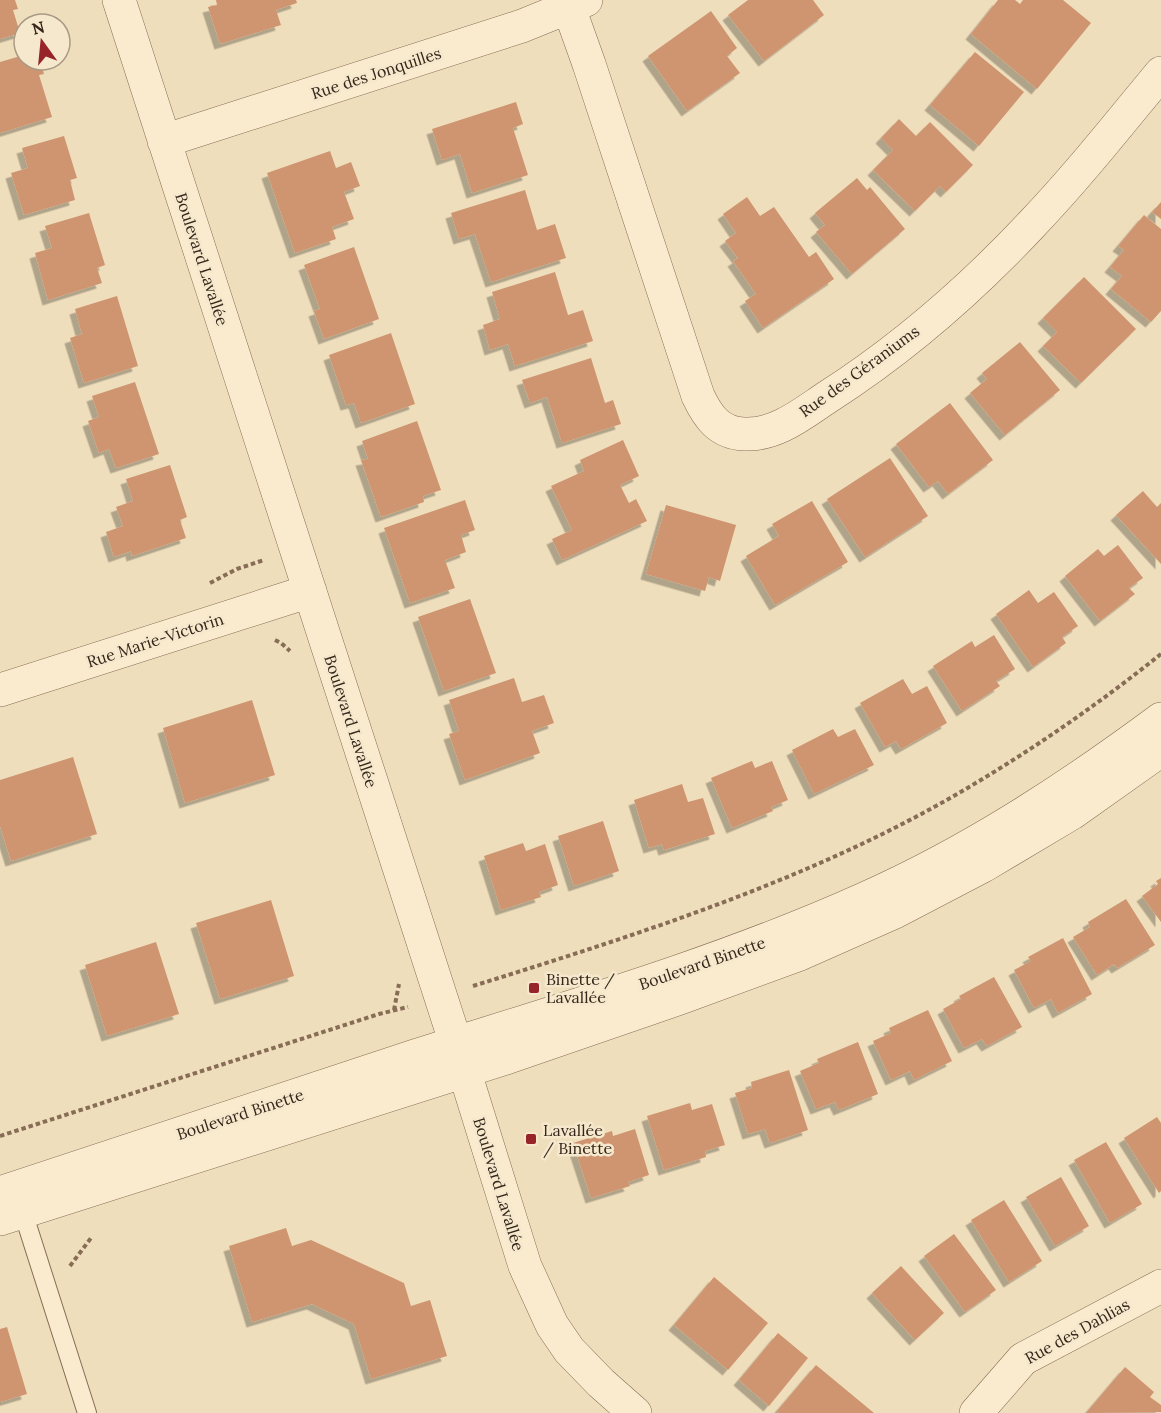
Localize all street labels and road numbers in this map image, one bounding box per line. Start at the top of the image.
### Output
street label: Rue des Jonquilles [309,43,443,103]
street label: Boulevard Lavallée [171,190,233,328]
street label: Rue des Géraniums [795,321,923,421]
street label: Rue Marie-Victorin [84,608,226,672]
street label: Boulevard Lavallée [320,652,382,790]
street label: Boulevard Binette [636,932,768,994]
street label: Boulevard Binette [174,1084,306,1144]
street label: Boulevard Lavallée [469,1115,529,1253]
street label: Rue des Dahlias [1021,1294,1133,1368]

